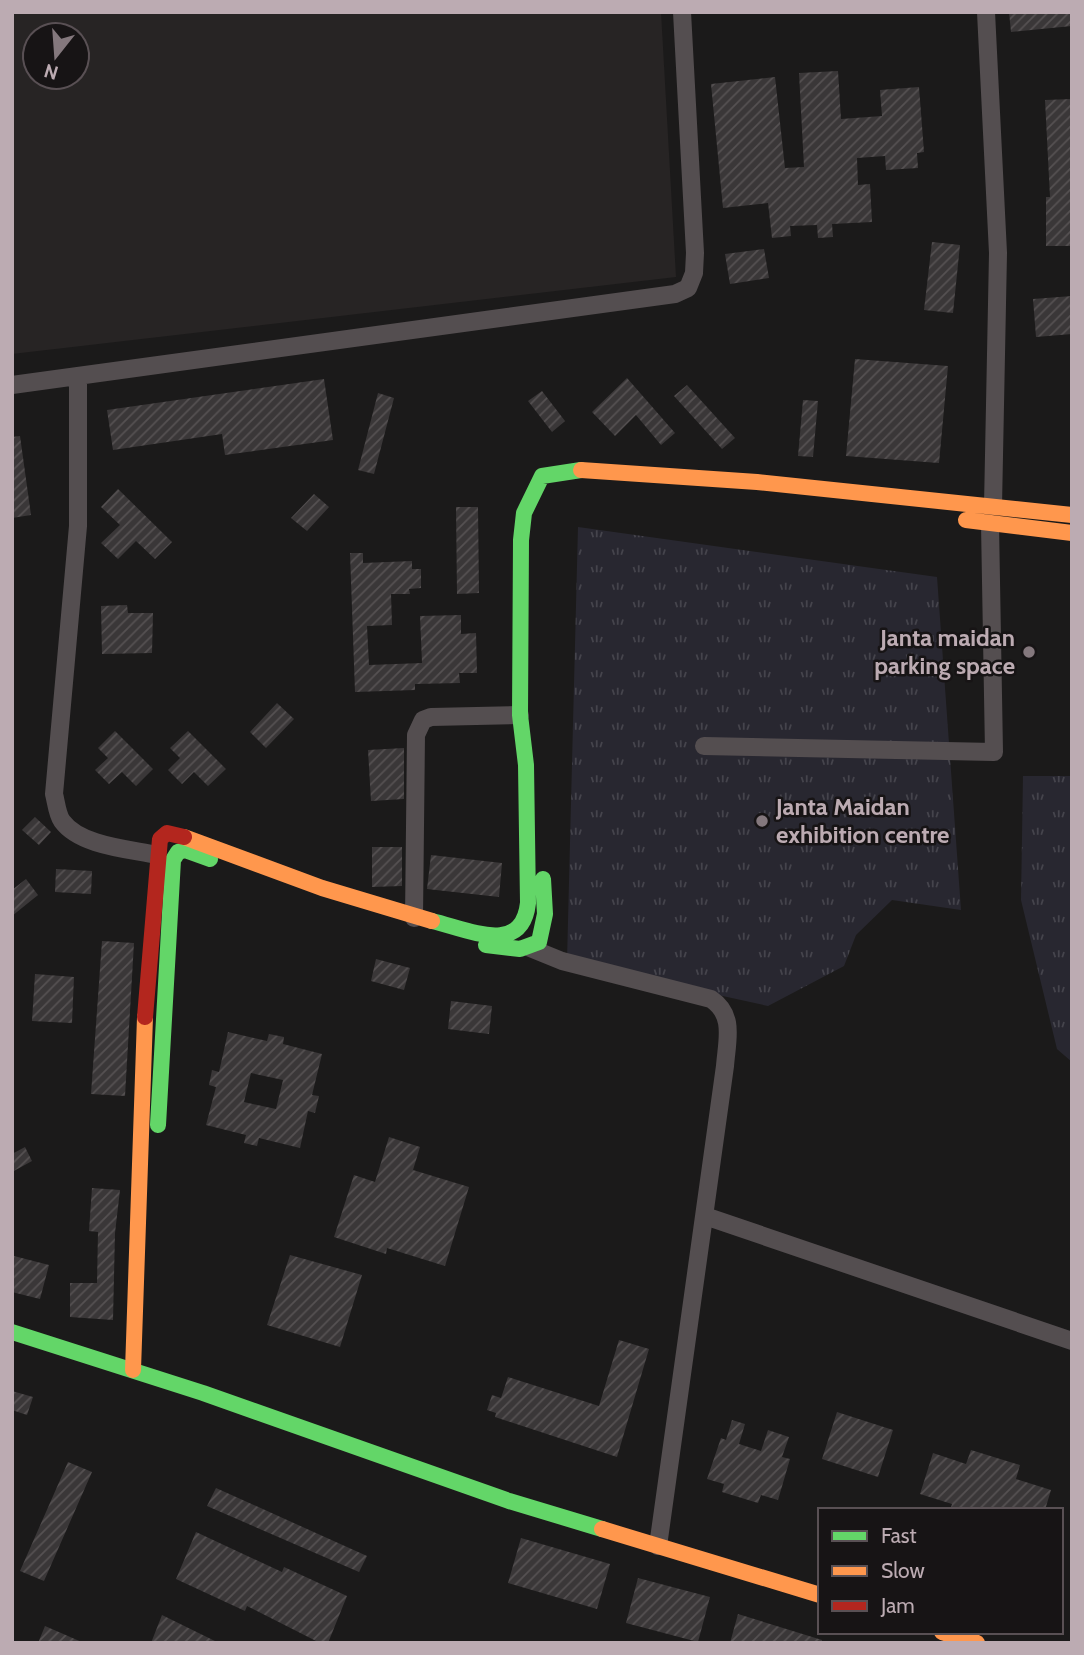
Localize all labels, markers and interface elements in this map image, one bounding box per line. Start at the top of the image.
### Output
north arrow [21,21,91,91]
text: N [41,59,61,85]
place label: Janta maidan parking space [874,623,1015,680]
marker: Janta maidan parking space [1021,644,1037,660]
place label: Janta Maidan exhibition centre [775,792,949,849]
marker: Janta Maidan exhibition centre [754,813,770,829]
legend [818,1508,1063,1634]
text: Fast [881,1523,917,1548]
text: Slow [881,1558,925,1583]
text: Jam [880,1593,915,1618]

